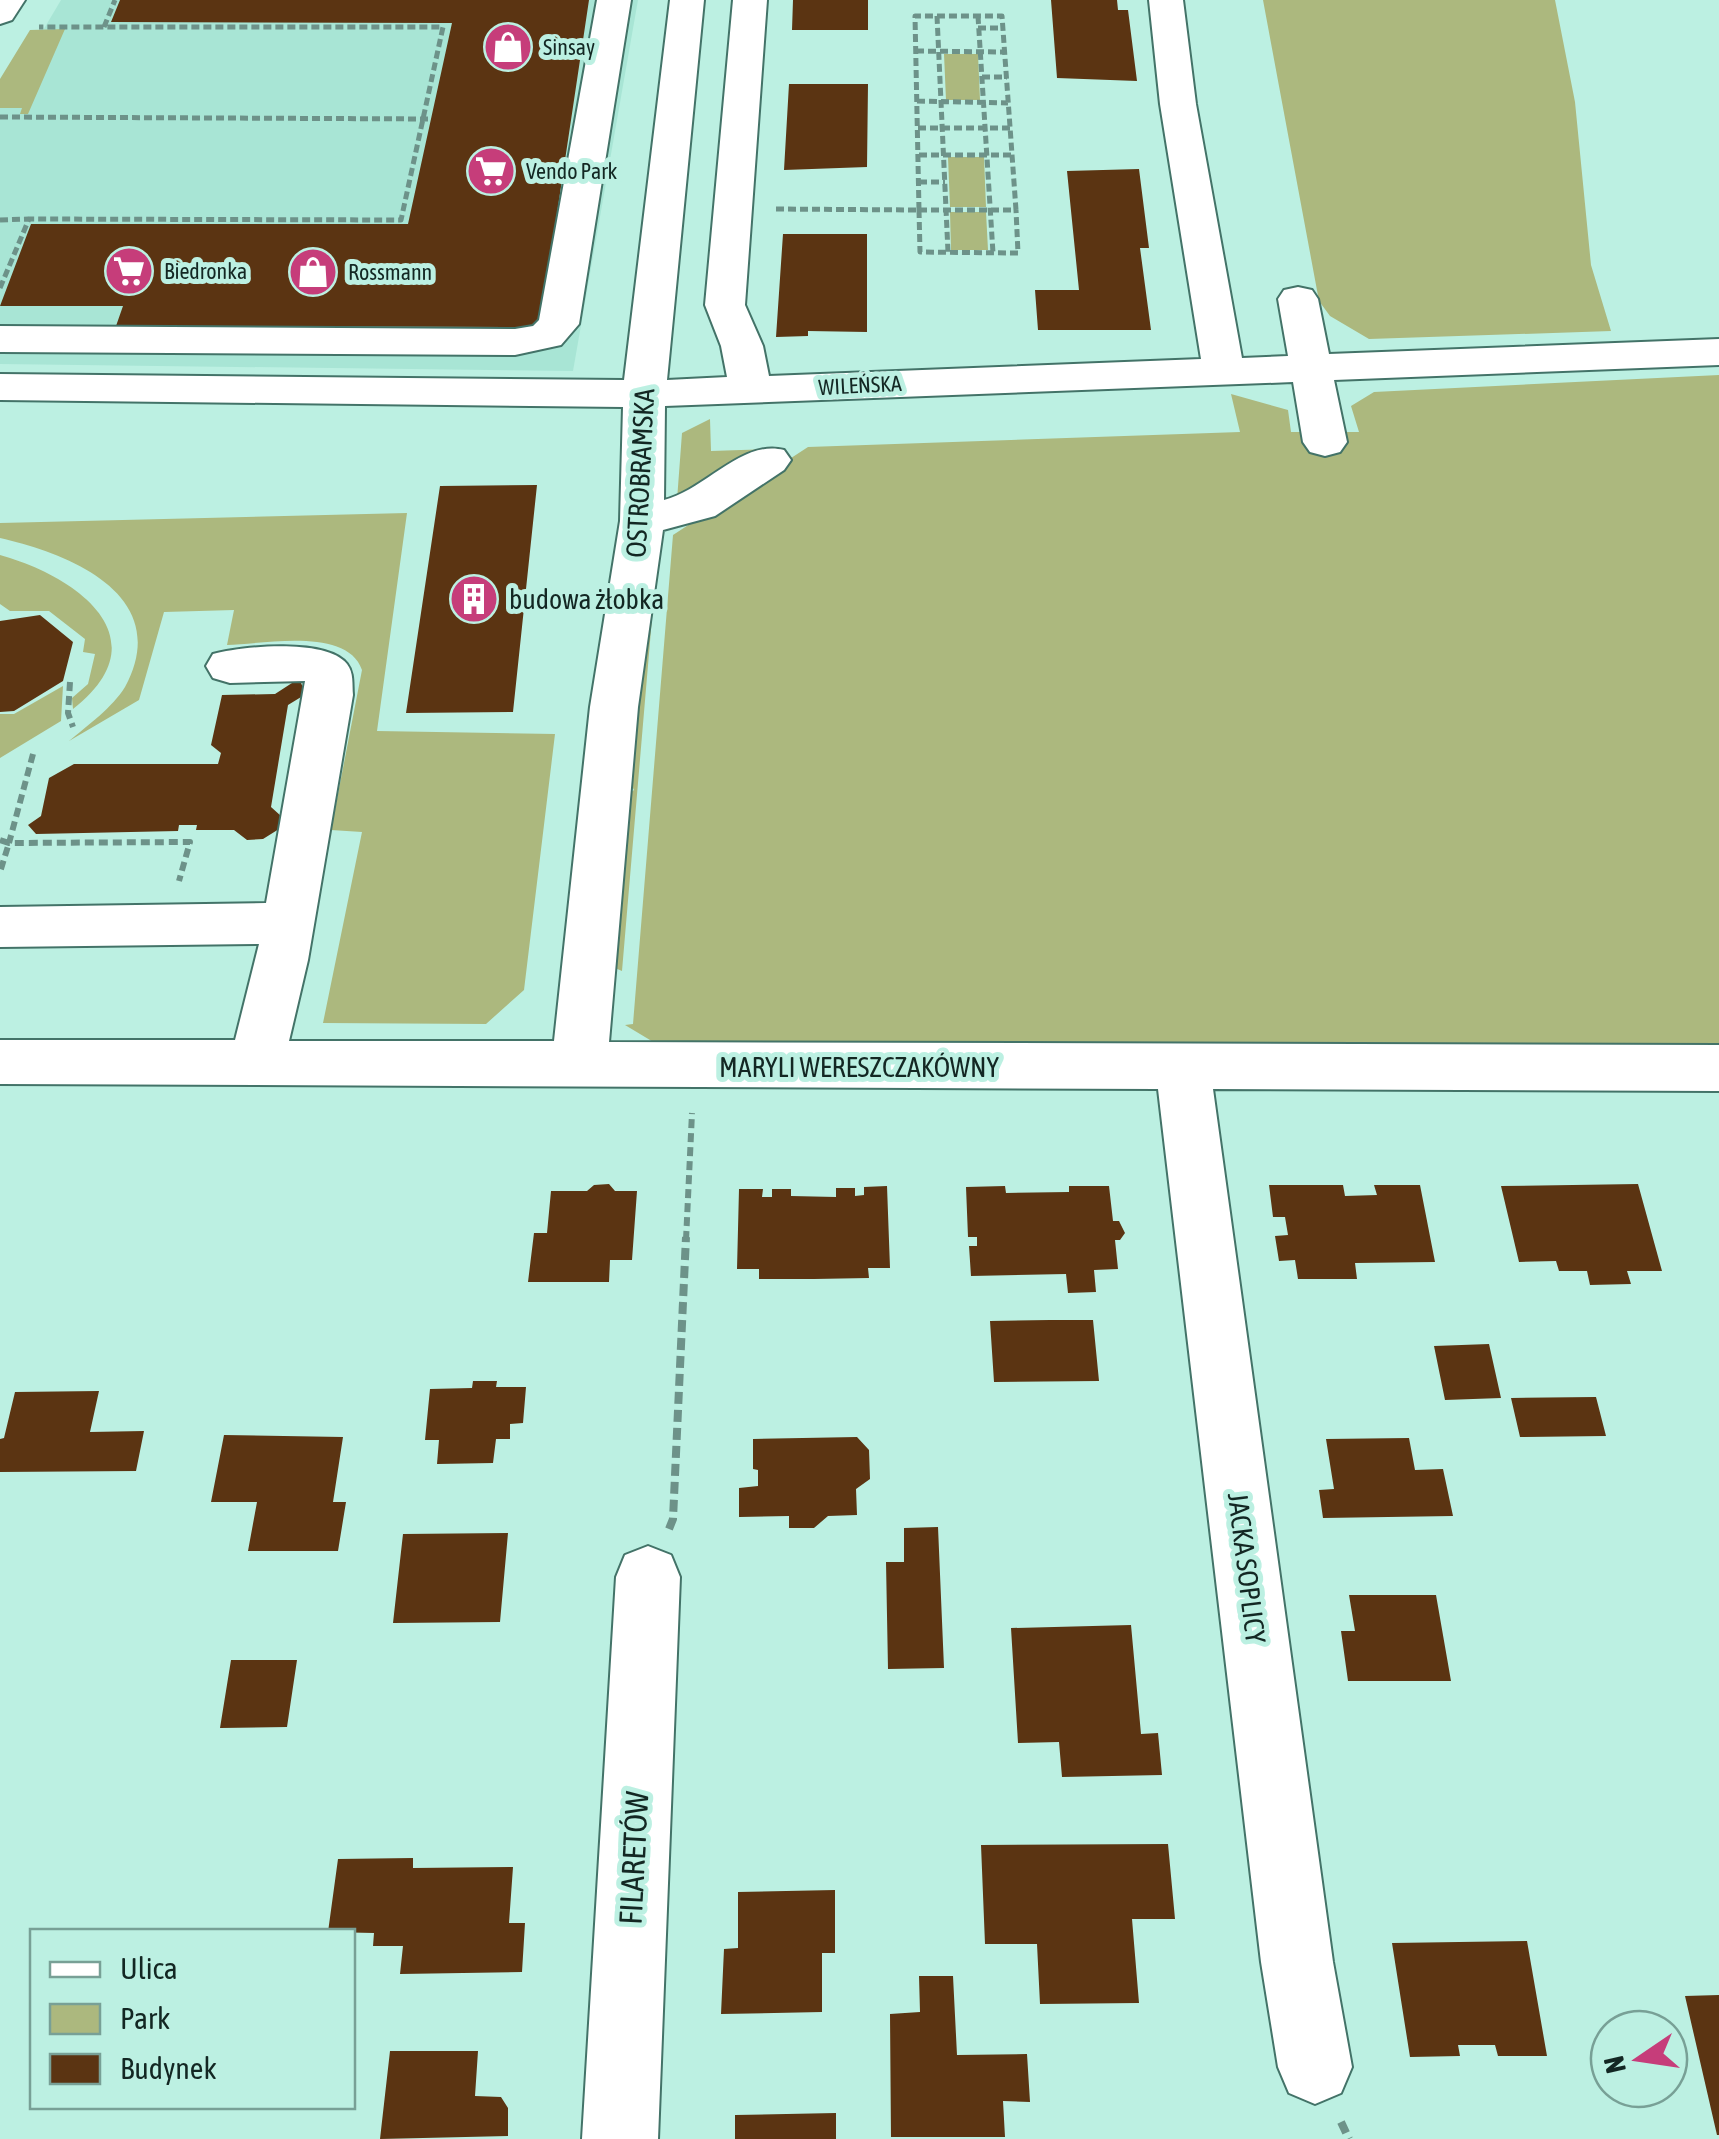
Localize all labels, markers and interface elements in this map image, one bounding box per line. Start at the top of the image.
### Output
shop icon: Sinsay [482,21,534,73]
place label: Sinsay [543,34,595,60]
supermarket icon: Vendo Park [465,145,517,197]
place label: Vendo Park [526,158,618,184]
supermarket icon: Biedronka [103,245,155,297]
shop icon: Rossmann [287,246,339,298]
place label: Biedronka [164,258,247,284]
place label: Rossmann [348,259,432,285]
street label: WILEŃSKA [818,370,902,400]
street label: OSTROBRAMSKA [620,387,660,558]
building icon: budowa żłobka [448,573,500,625]
place label: budowa żłobka [509,583,664,615]
street label: MARYLI WERESZCZAKÓWNY [719,1051,1000,1083]
street label: JACKA SOPLICY [1222,1491,1272,1646]
street label: FILARETÓW [612,1789,656,1926]
legend [30,1929,355,2109]
text: Ulica [120,1951,178,1985]
text: Park [120,2001,170,2035]
north arrow [1589,2009,1689,2109]
text: Budynek [120,2051,217,2085]
text: N [1597,2053,1632,2076]

